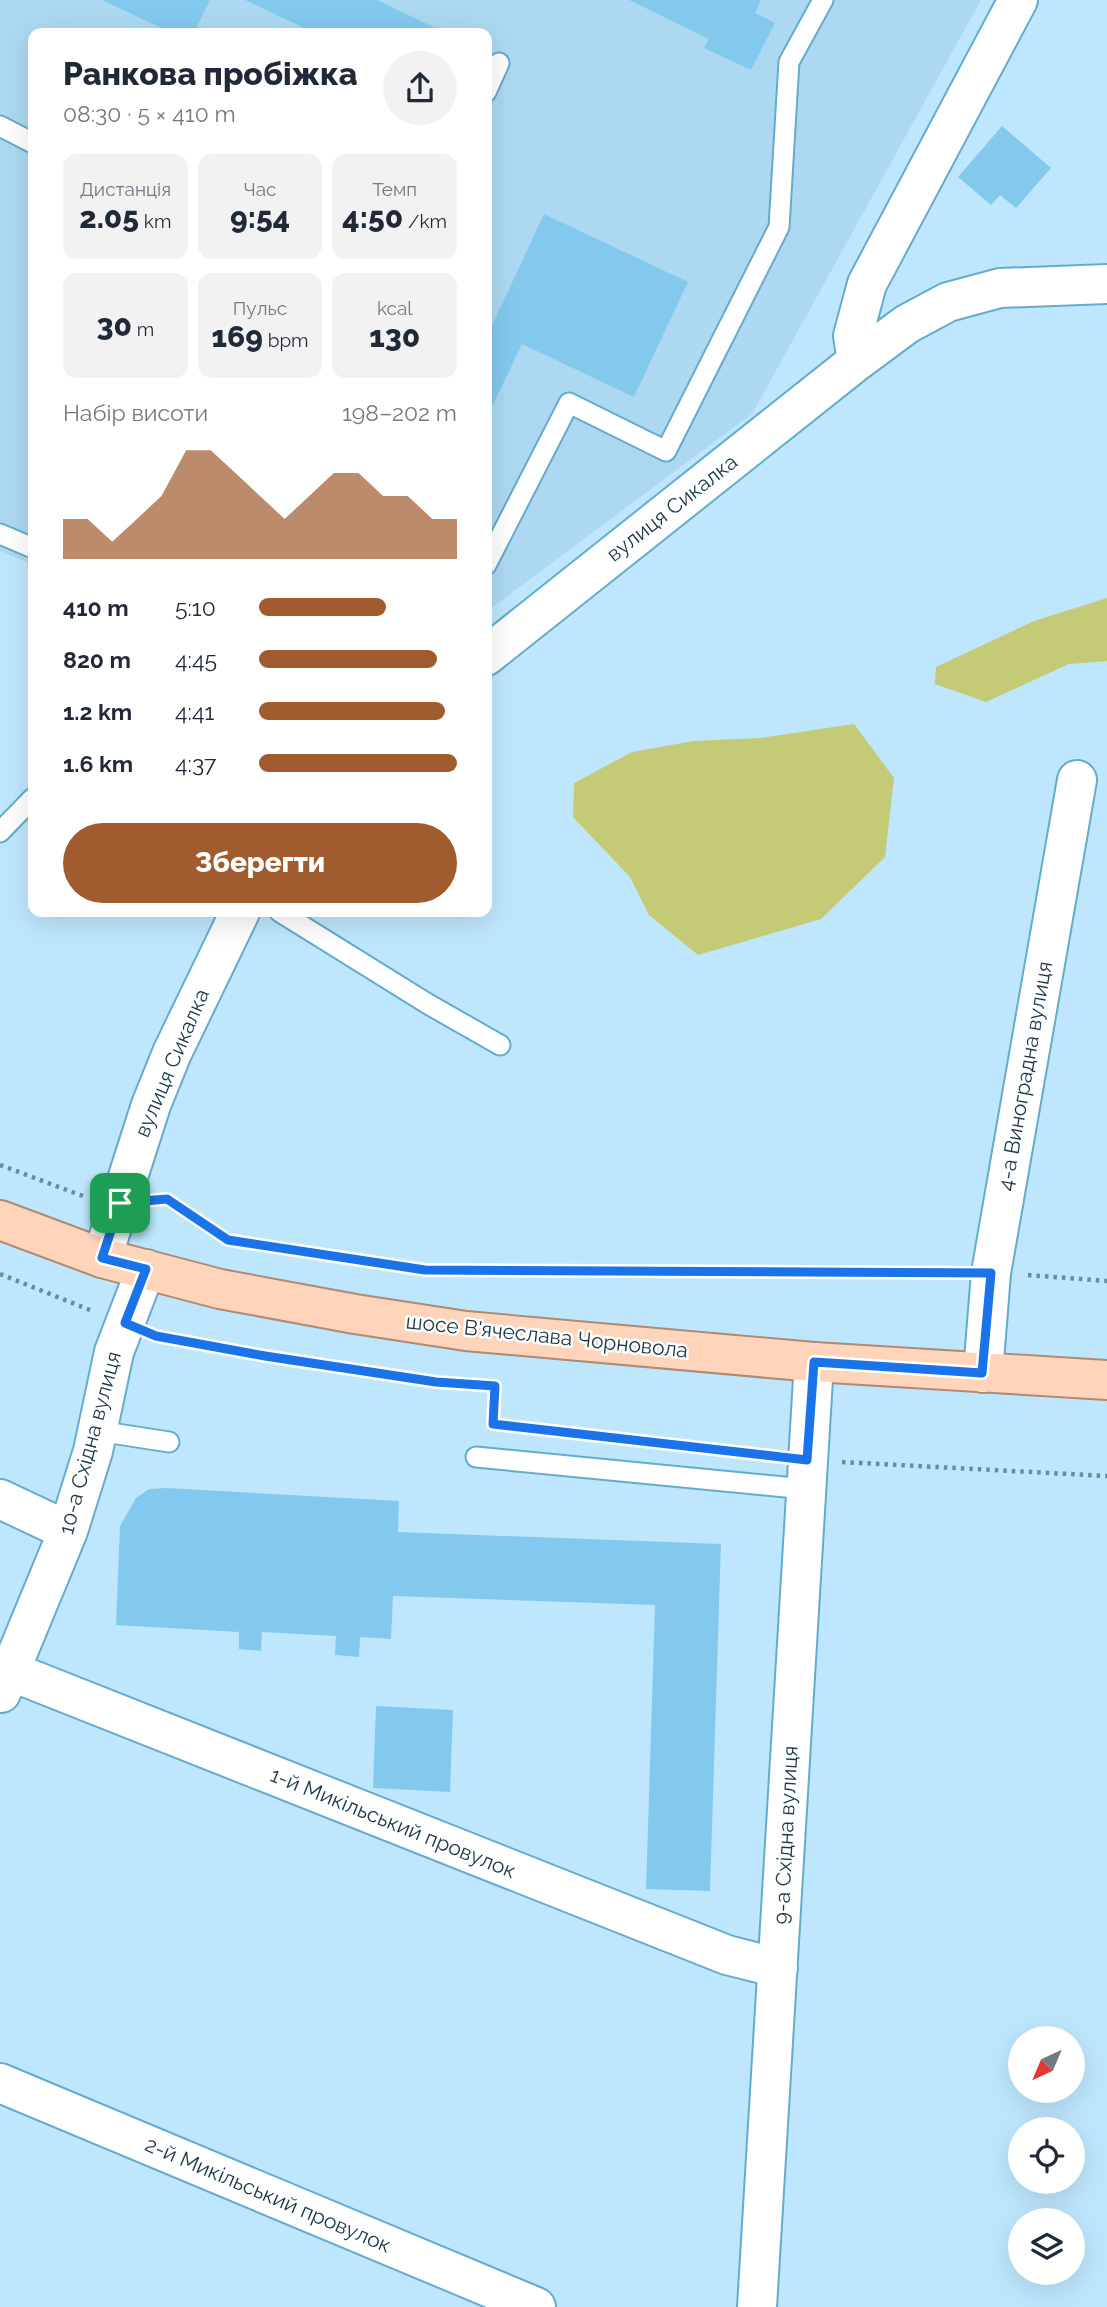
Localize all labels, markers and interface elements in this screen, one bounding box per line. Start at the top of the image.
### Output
button: share [383,51,457,125]
text: Ранкова пробіжка [63,55,358,92]
text: 08:30 · 5 × 410 m [63,100,236,127]
text: Дистанція [80,178,171,200]
text: Час [243,178,277,200]
text: Темп [372,178,417,200]
text: 2.05 [79,200,139,235]
text: 9:54 [230,200,290,235]
text: 4:50 [342,200,403,235]
text: km [139,210,171,232]
text: /km [403,210,447,232]
text: Пульс [233,297,287,319]
text: kcal [377,297,412,319]
text: 30 [96,308,132,343]
text: m [132,318,154,340]
text: 169 [211,319,263,354]
text: 130 [369,319,420,354]
text: bpm [263,329,309,351]
text: Набір висоти [63,399,208,426]
text: 198–202 m [342,399,457,426]
street label: вулиця Сикалка [601,449,742,566]
text: 410 m [63,594,129,621]
text: 5:10 [175,594,216,621]
text: 820 m [63,646,131,673]
text: 4:45 [175,646,217,673]
text: 1.2 km [63,698,132,725]
text: 4:41 [175,698,214,725]
text: 1.6 km [63,750,133,777]
text: 4:37 [175,750,216,777]
button: Зберегти [63,823,457,903]
street label: 4-а Виноградна вулиця [992,959,1057,1193]
street label: вулиця Сикалка [129,985,214,1141]
pin [90,1173,150,1233]
icon: arrive [101,1184,139,1222]
street label: шосе В'ячеслава Чорновола [405,1308,689,1363]
street label: 10-а Східна вулиця [53,1349,126,1537]
street label: 9-а Східна вулиця [768,1745,803,1925]
street label: 1-й Микільський провулок [267,1762,520,1883]
north arrow [1008,2026,1085,2104]
map controls [1008,2026,1085,2285]
button: locate [1008,2117,1085,2194]
street label: 2-й Микільський провулок [142,2131,395,2258]
button: layers [1008,2208,1085,2285]

